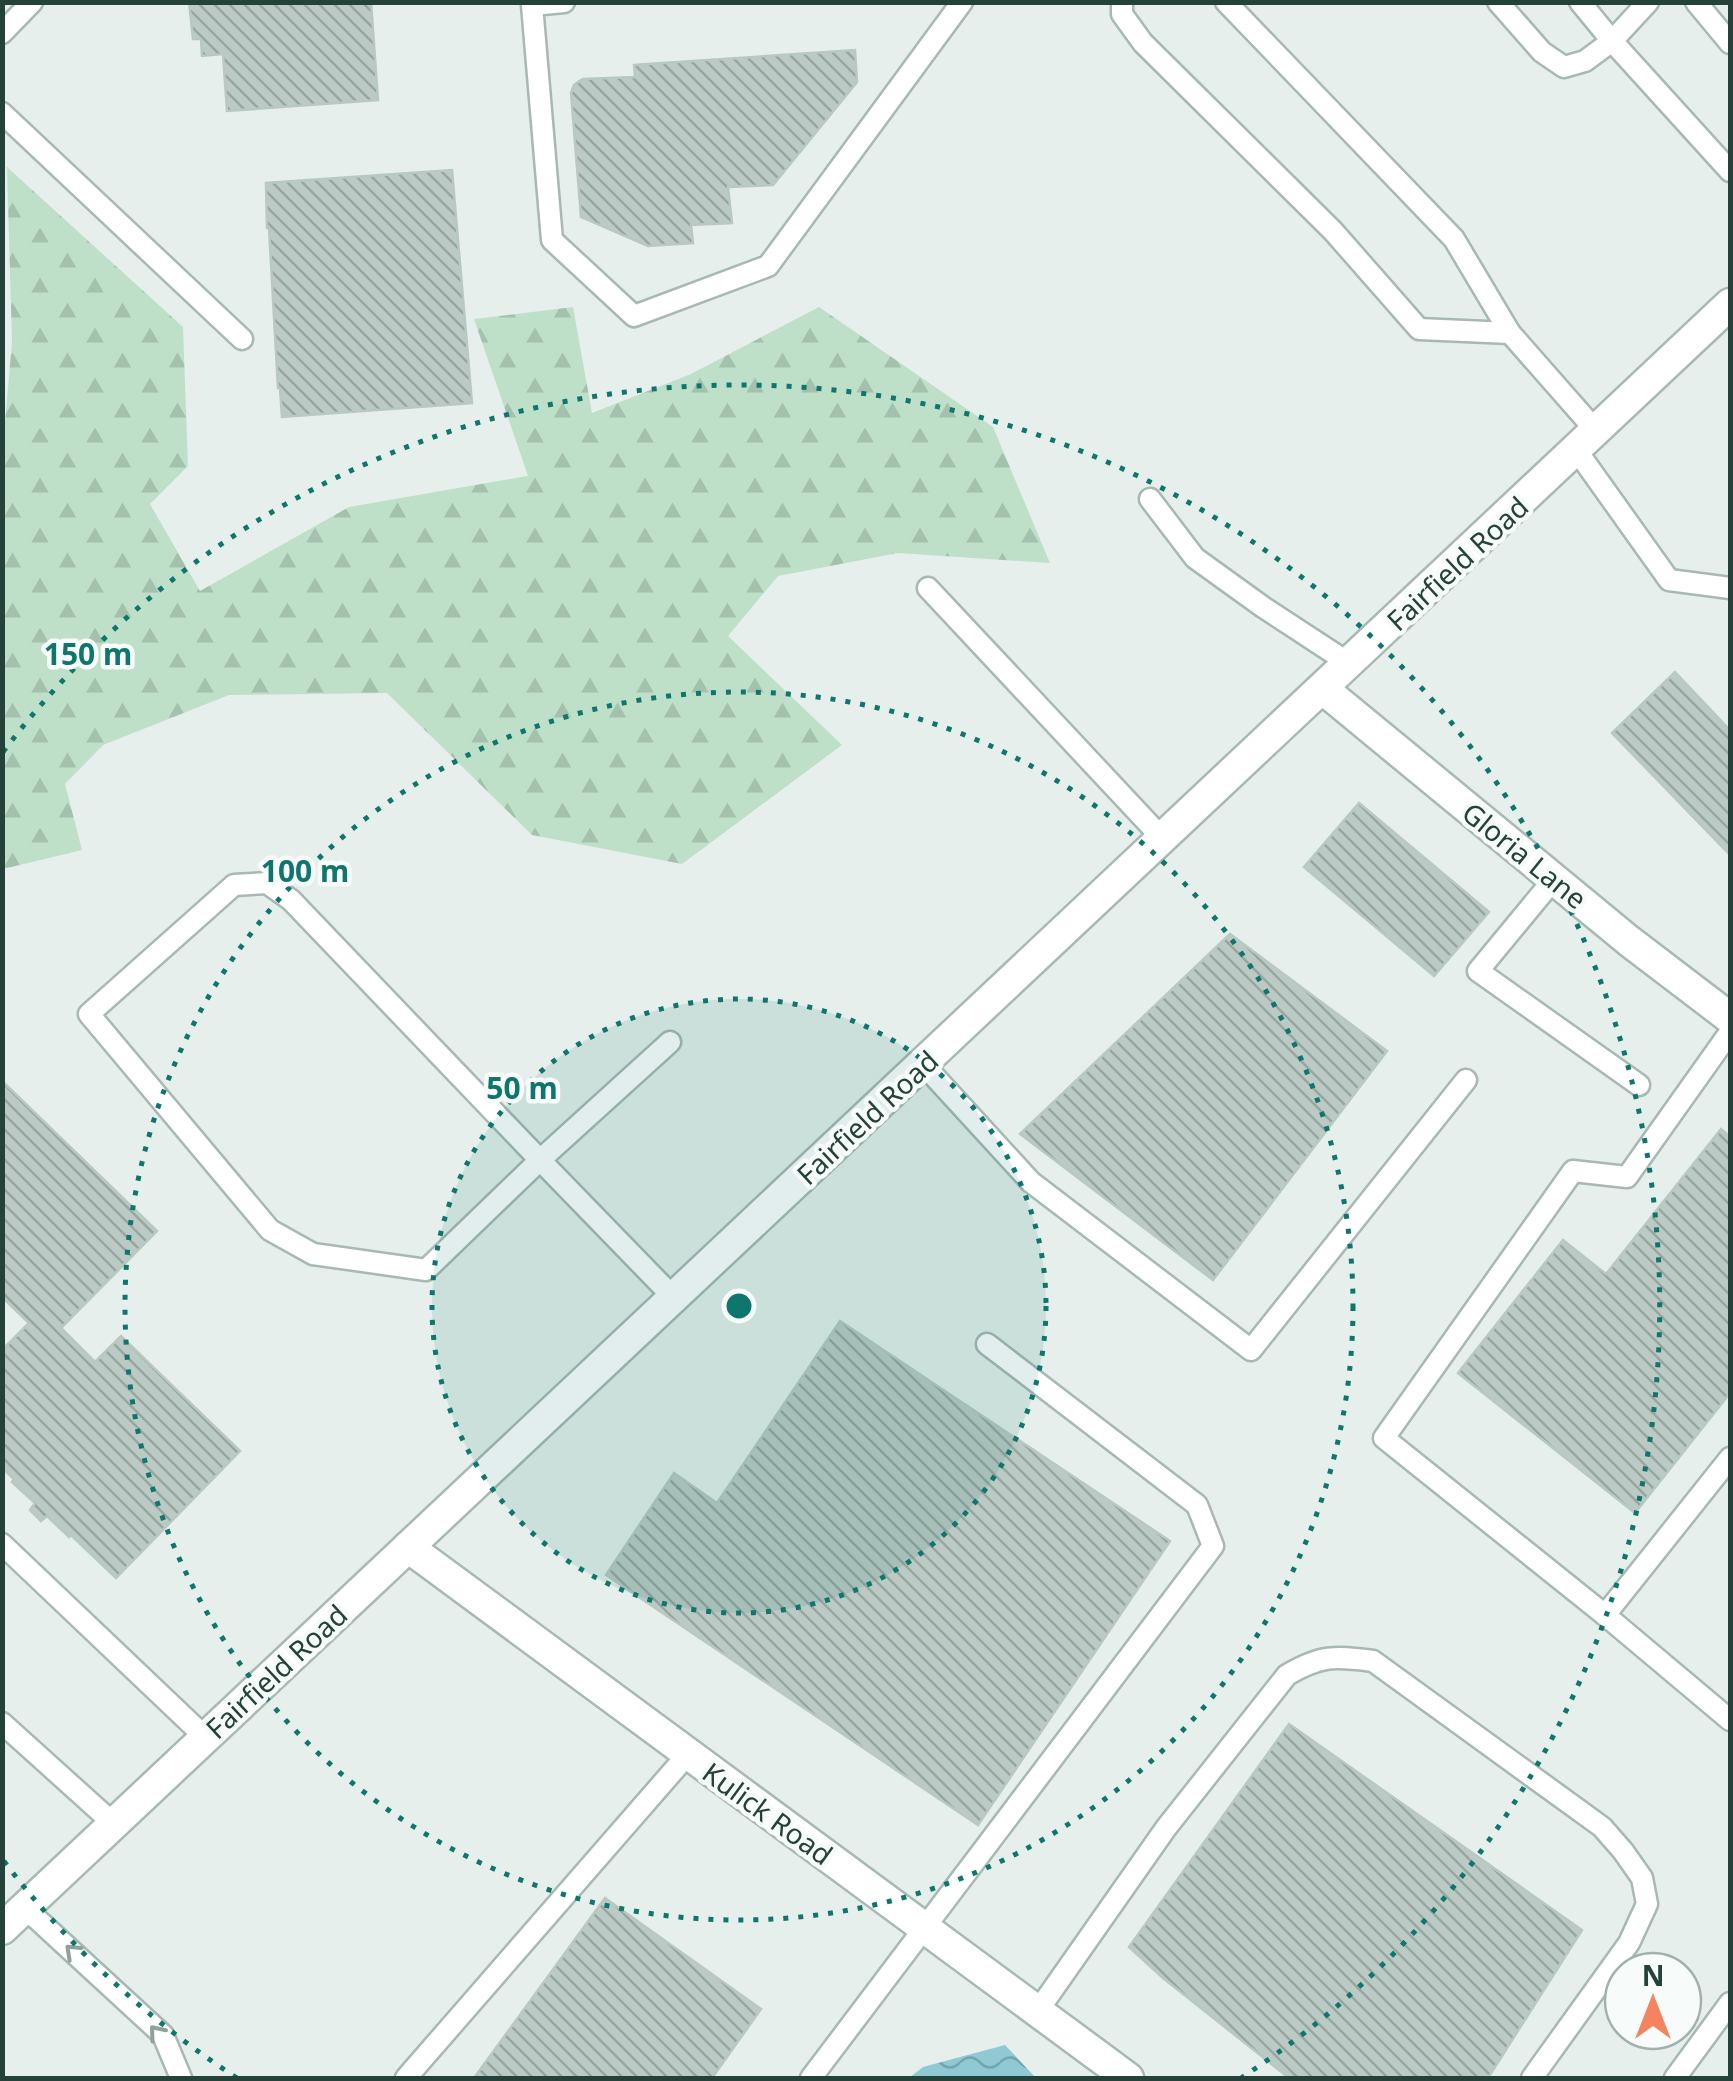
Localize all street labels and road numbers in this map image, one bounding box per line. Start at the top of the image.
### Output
street label: Fairfield Road [1378,487,1536,639]
street label: Gloria Lane [1455,793,1595,917]
street label: Fairfield Road [788,1041,946,1193]
street label: Fairfield Road [197,1595,355,1747]
street label: Kulick Road [695,1753,841,1873]

